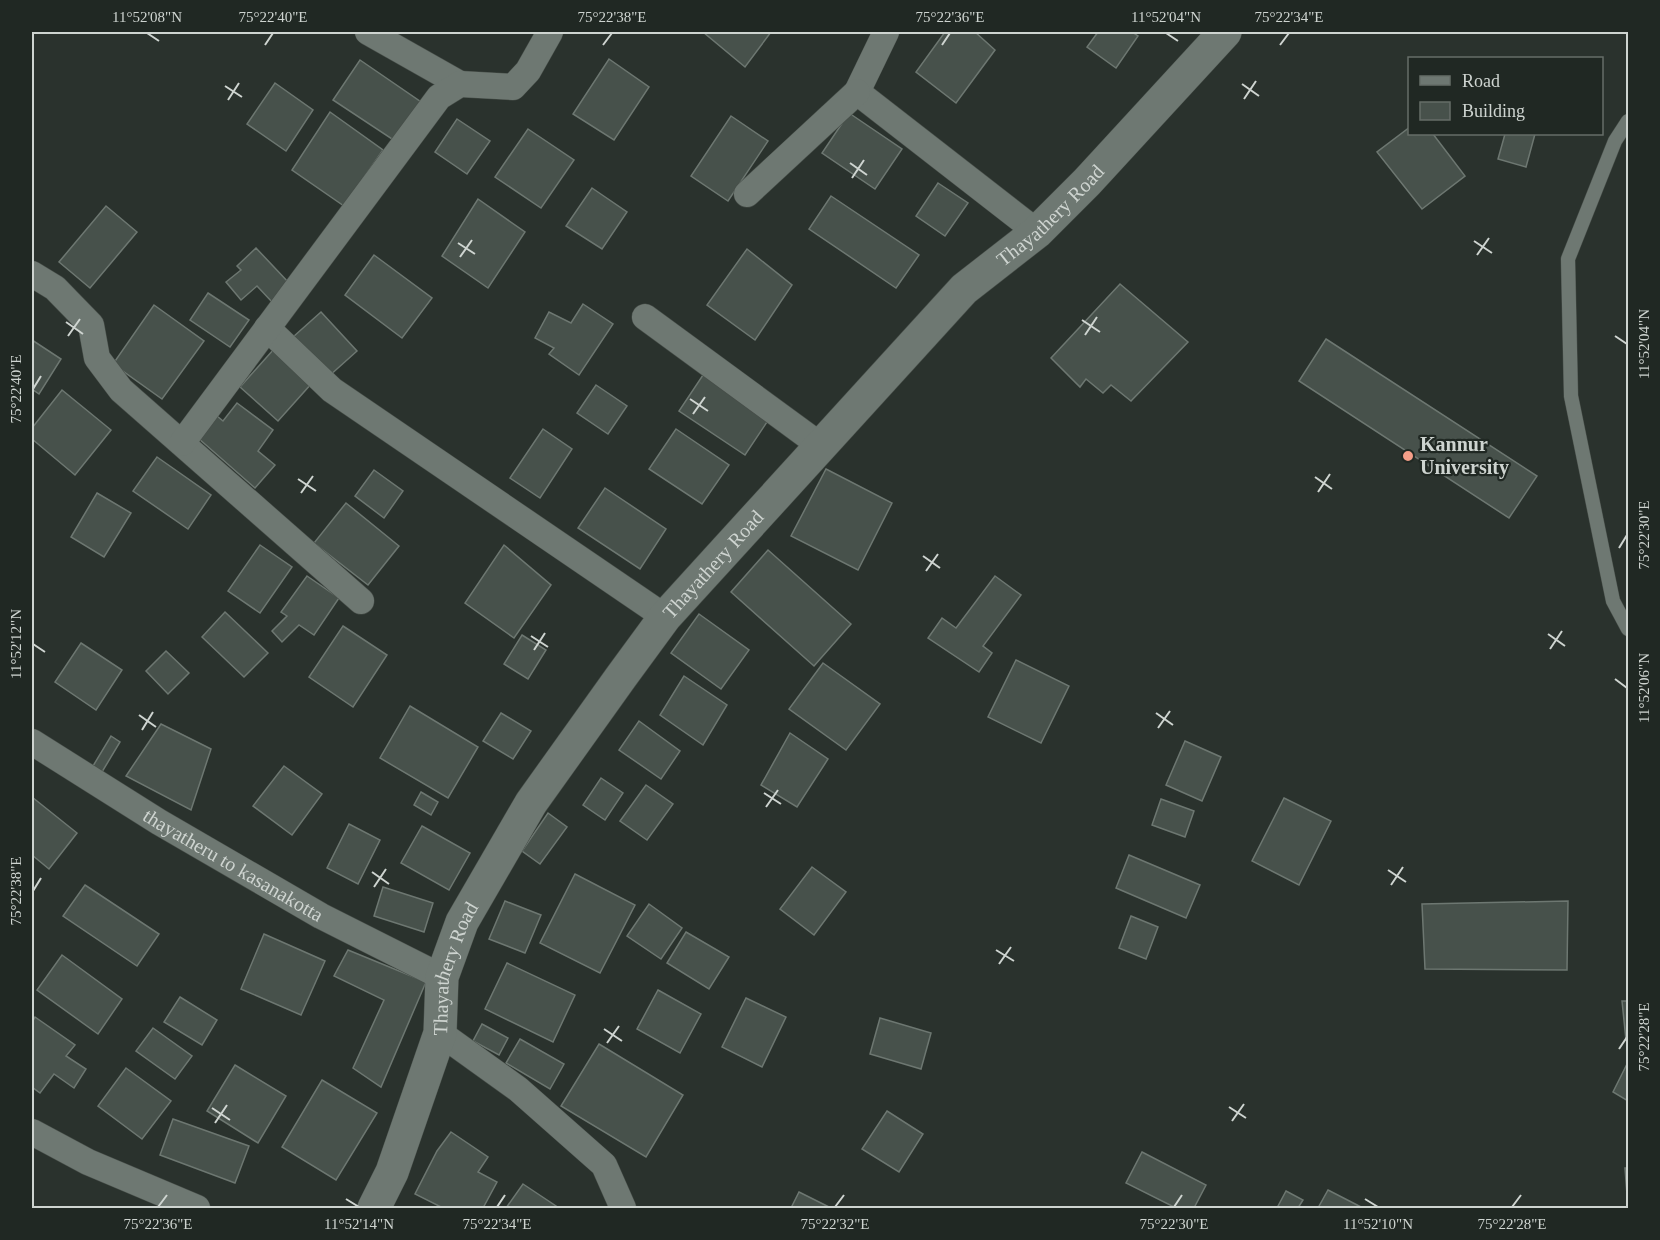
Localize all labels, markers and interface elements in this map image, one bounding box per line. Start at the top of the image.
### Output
text: 11°52'08"N [112,9,182,25]
text: 75°22'40"E [239,9,308,25]
text: 75°22'38"E [578,9,647,25]
text: 75°22'36"E [916,9,985,25]
text: 11°52'04"N [1131,9,1201,25]
text: 75°22'34"E [1255,9,1324,25]
legend [1408,57,1603,135]
text: Road [1462,71,1500,91]
text: Building [1462,101,1525,121]
street label: Thayathery Road [992,160,1108,270]
text: 11°52'04"N [1636,309,1652,379]
text: 75°22'40"E [8,355,24,424]
place label: Kannur University [1420,433,1509,479]
marker: Kannur University [1401,449,1415,463]
text: 75°22'30"E [1636,501,1652,570]
street label: Thayathery Road [658,506,768,623]
text: 11°52'12"N [8,609,24,679]
text: 11°52'06"N [1636,653,1652,723]
street label: thayatheru to kasanakotta [139,804,327,926]
text: 75°22'38"E [8,857,24,926]
street label: Thayathery Road [429,898,482,1036]
text: 75°22'28"E [1636,1003,1652,1072]
text: 75°22'36"E [124,1216,193,1232]
text: 11°52'14"N [324,1216,394,1232]
text: 75°22'34"E [463,1216,532,1232]
text: 75°22'32"E [801,1216,870,1232]
text: 75°22'30"E [1140,1216,1209,1232]
text: 11°52'10"N [1343,1216,1413,1232]
text: 75°22'28"E [1478,1216,1547,1232]

